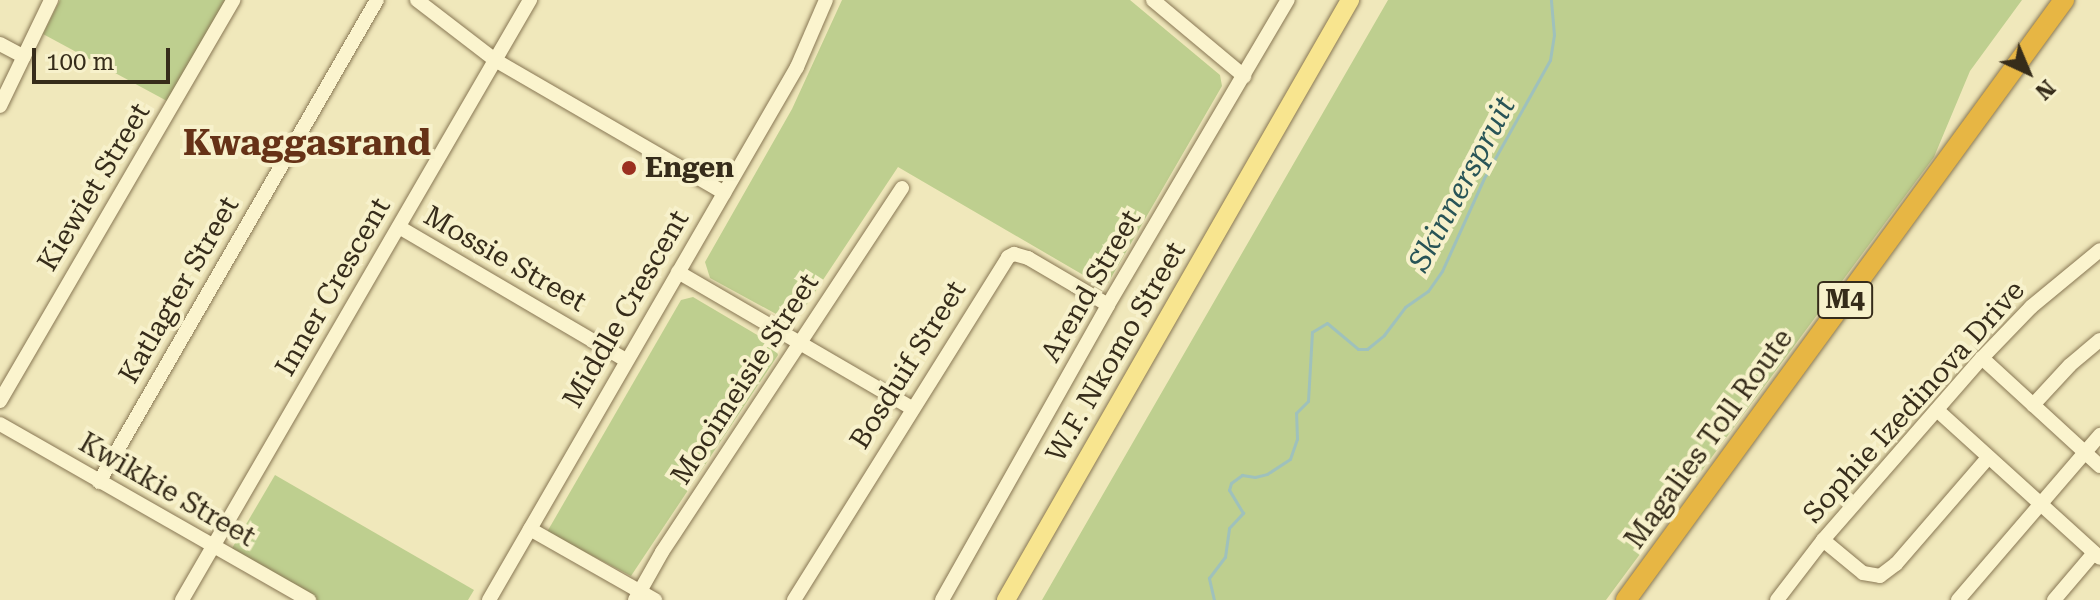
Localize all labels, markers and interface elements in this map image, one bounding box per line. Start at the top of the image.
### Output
scale bar [36,32,174,82]
north arrow [1988,32,2068,112]
text: 100 m [46,48,114,76]
text: N [2030,75,2060,104]
water label: Skinnerspruit [1401,91,1523,277]
street label: Kiewiet Street [31,97,157,277]
district label: Kwaggasrand [183,122,431,166]
place label: Engen [645,151,734,185]
marker: Engen [620,159,638,177]
street label: Katlagter Street [112,191,246,389]
street label: Inner Crescent [268,192,398,382]
street label: Mossie Street [418,199,592,319]
street label: Middle Crescent [556,204,696,414]
street label: Arend Street [1034,204,1148,368]
street label: W.F. Nkomo Street [1039,236,1193,468]
street label: Mooimeisie Street [664,267,826,491]
street label: Sophie Izedinova Drive [1796,274,2032,530]
street label: Bosduif Street [843,275,973,455]
road number: M4 [1817,278,1873,322]
street label: Magalies Toll Route [1618,323,1800,555]
street label: Kwikkie Street [73,426,261,554]

